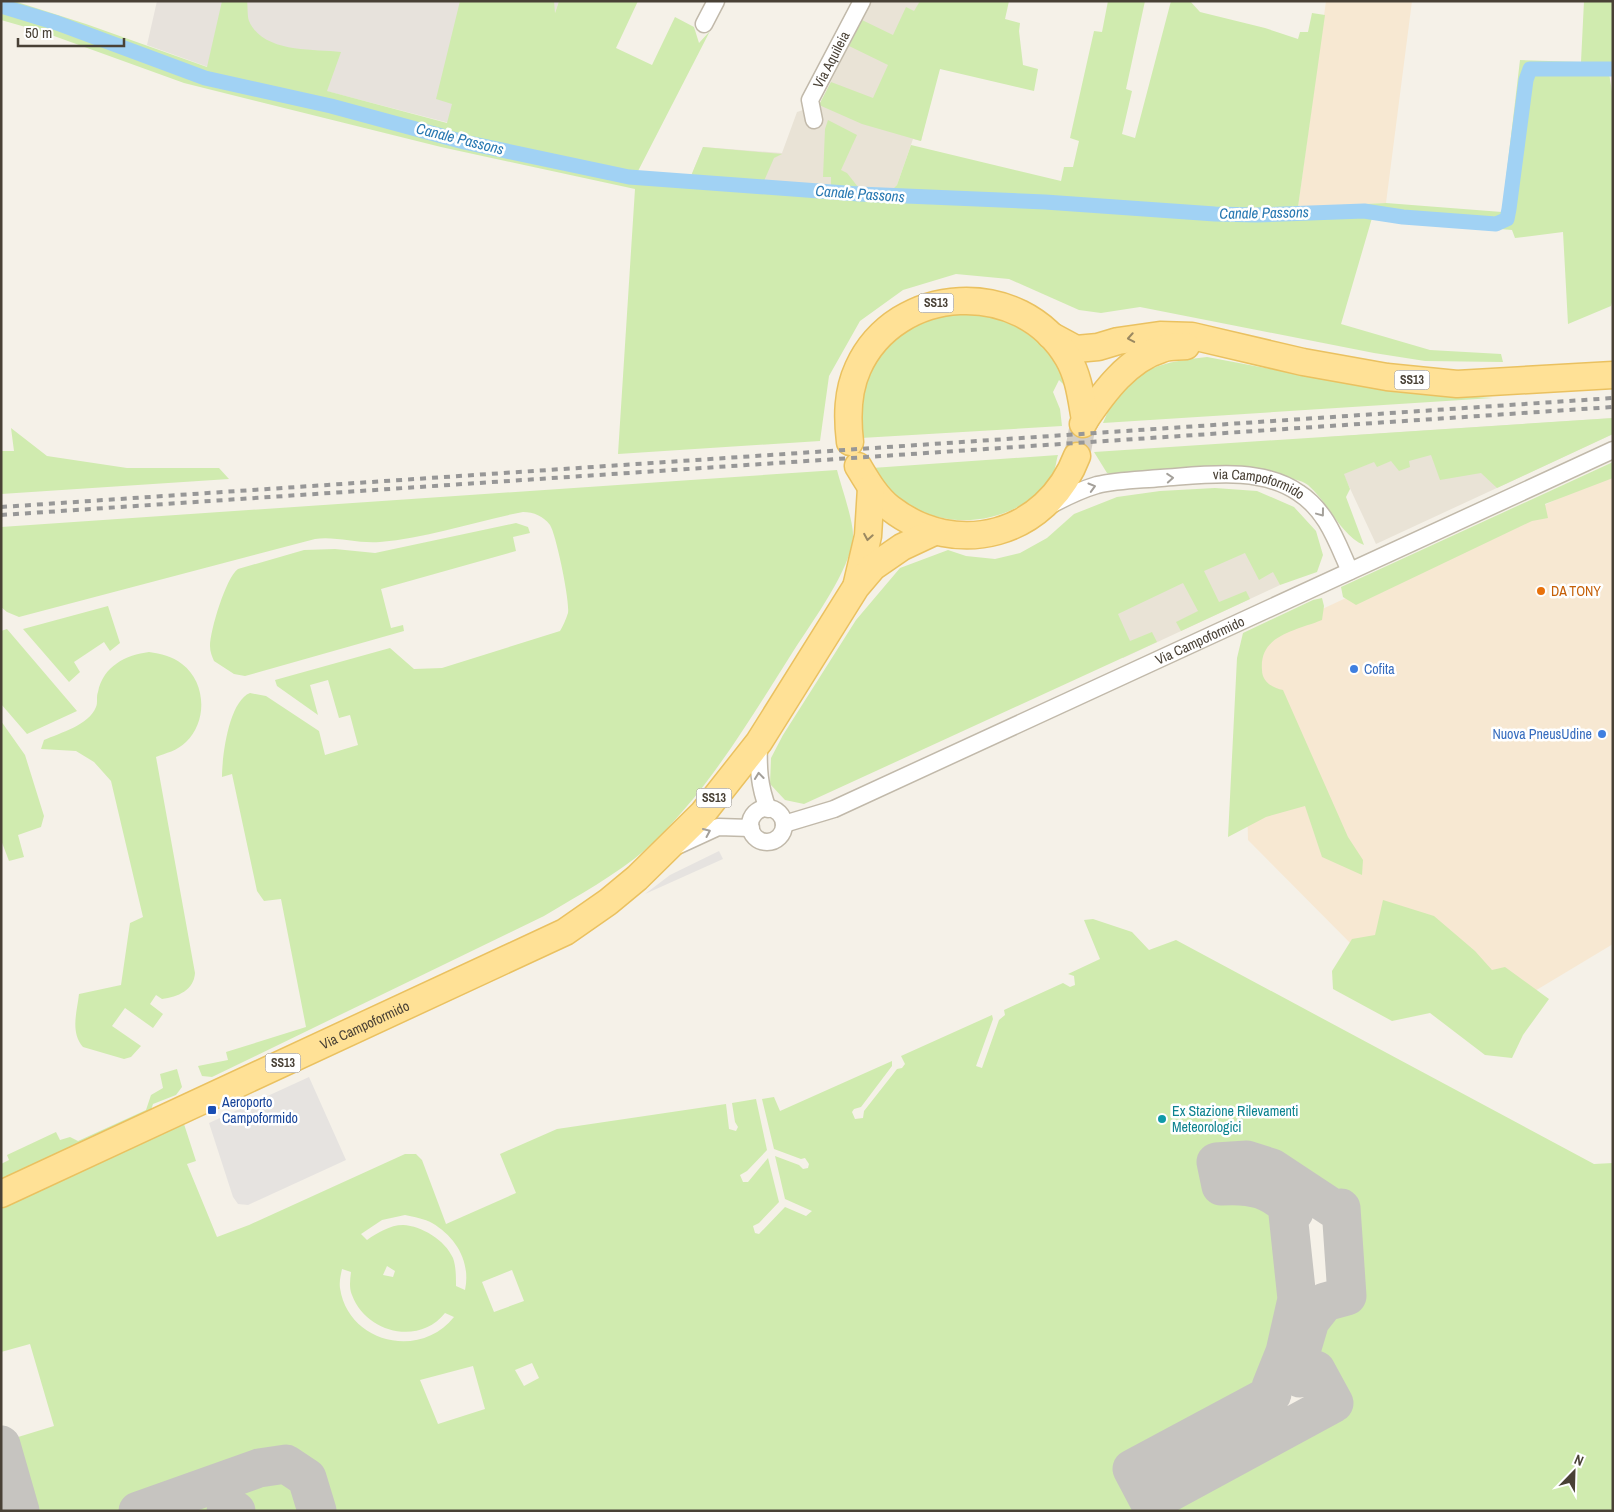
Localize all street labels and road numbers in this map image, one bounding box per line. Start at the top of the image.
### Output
street label: Via Aquileia [809,28,854,91]
road number: SS13 [918,294,954,312]
road number: SS13 [1394,370,1430,390]
street label: via Campoformido [1213,465,1308,503]
street label: Via Campoformido [1152,612,1247,669]
road number: SS13 [696,788,732,808]
street label: Via Campoformido [317,997,412,1053]
road number: SS13 [266,1054,300,1072]

